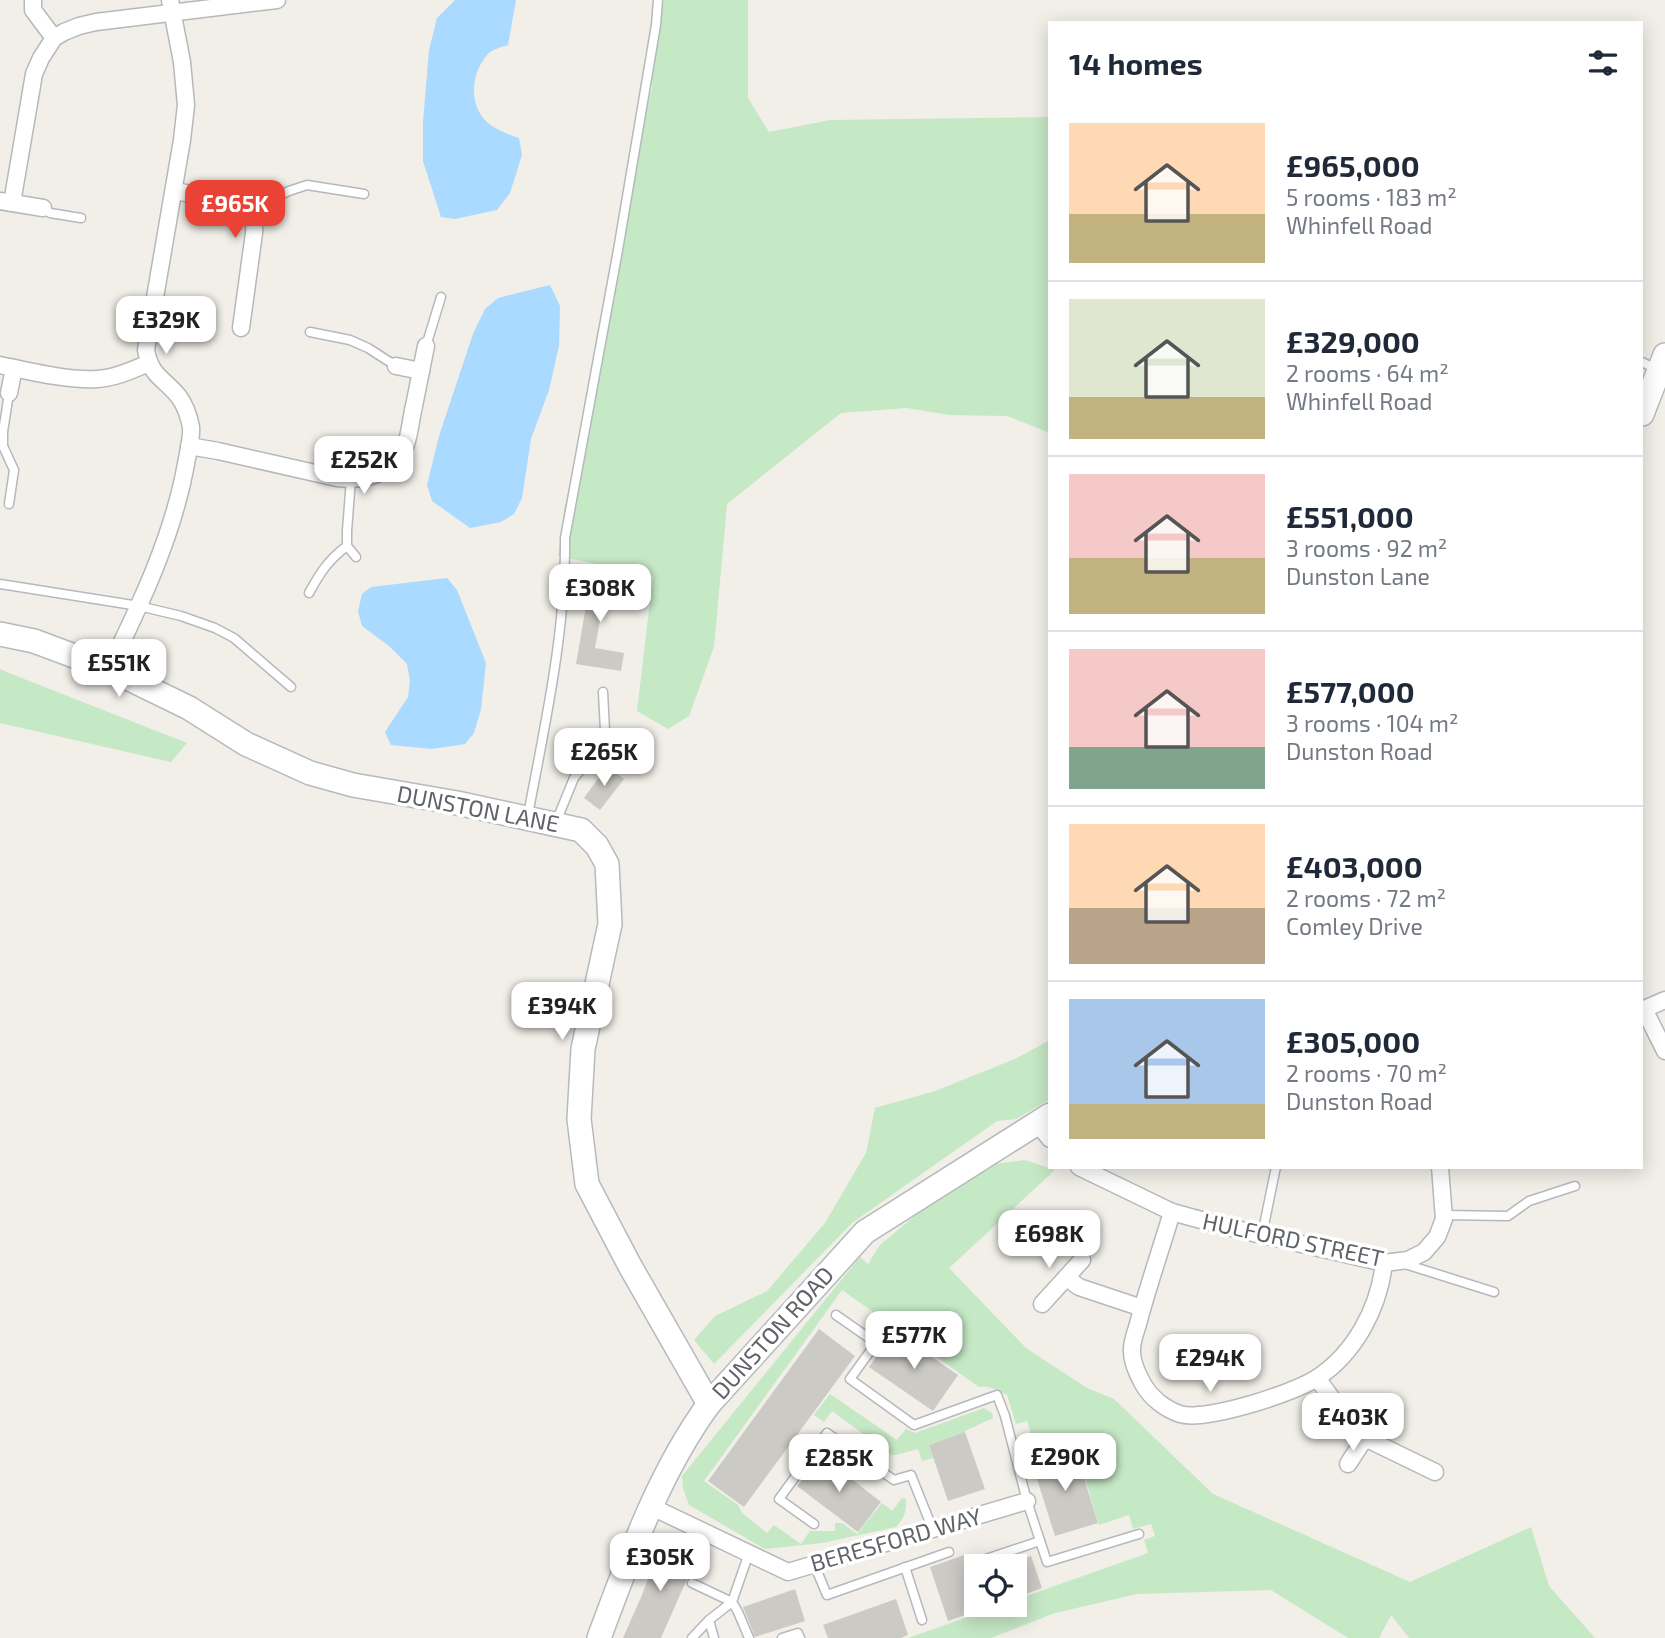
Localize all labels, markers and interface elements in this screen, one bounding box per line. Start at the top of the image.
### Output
icon: filters [1584,44,1622,82]
text: 14 homes [1069,45,1203,81]
text: £965,000 [1286,147,1420,183]
icon: home [1125,151,1209,235]
pin: £965K [186,180,284,240]
text: 5 rooms · 183 m² [1286,183,1457,211]
text: £965K [201,189,269,217]
text: Whinfell Road [1286,211,1432,239]
pin: £329K [117,296,215,356]
text: £329K [132,305,200,333]
text: £329,000 [1286,323,1420,359]
icon: home [1125,327,1209,411]
text: 2 rooms · 64 m² [1286,359,1449,387]
text: Whinfell Road [1286,387,1432,415]
pin: £252K [315,436,413,496]
text: £252K [330,445,398,473]
text: £551,000 [1286,498,1414,534]
icon: home [1125,502,1209,586]
text: 3 rooms · 92 m² [1286,534,1447,562]
text: Dunston Lane [1286,562,1430,590]
pin: £308K [551,564,649,624]
text: £308K [565,573,635,601]
pin: £551K [70,640,168,699]
text: £551K [87,648,151,676]
text: £577,000 [1286,673,1415,709]
icon: home [1125,677,1209,761]
text: 3 rooms · 104 m² [1286,709,1458,737]
pin: £265K [555,728,653,788]
text: £265K [570,737,638,765]
text: Dunston Road [1286,737,1433,765]
street label: DUNSTON LANE [395,779,562,837]
text: £403,000 [1286,848,1423,884]
icon: home [1125,852,1209,936]
text: 2 rooms · 72 m² [1286,884,1446,912]
text: Comley Drive [1286,912,1423,940]
pin: £394K [513,982,611,1042]
text: £394K [527,991,597,1019]
text: £305,000 [1286,1023,1420,1059]
icon: home [1125,1027,1209,1111]
text: 2 rooms · 70 m² [1286,1059,1447,1087]
text: Dunston Road [1286,1087,1433,1115]
street label: HULFORD STREET [1200,1206,1386,1272]
pin: £698K [1000,1210,1098,1270]
text: £698K [1014,1219,1084,1247]
street label: DUNSTON ROAD [705,1260,839,1404]
pin: £577K [865,1312,963,1371]
text: £577K [881,1320,947,1348]
pin: £294K [1161,1334,1259,1394]
text: £294K [1175,1343,1245,1371]
pin: £403K [1304,1394,1402,1453]
text: £403K [1318,1402,1388,1430]
pin: £285K [790,1434,888,1494]
pin: £290K [1016,1434,1114,1493]
text: £290K [1030,1442,1100,1470]
text: £285K [805,1443,873,1471]
street label: BERESFORD WAY [807,1501,984,1577]
pin: £305K [611,1534,709,1593]
text: £305K [626,1542,694,1570]
map controls [964,1554,1027,1617]
button: locate [964,1554,1027,1617]

